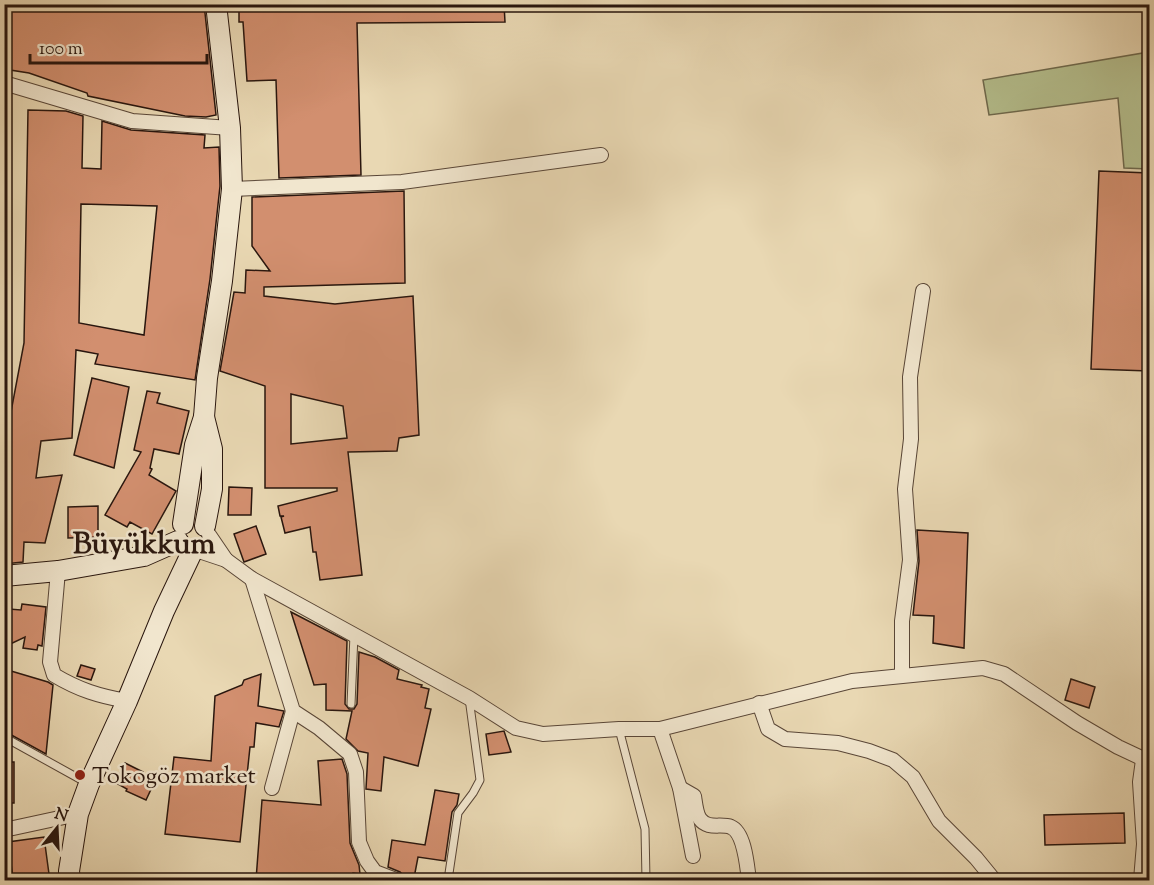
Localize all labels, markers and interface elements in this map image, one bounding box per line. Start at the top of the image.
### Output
scale bar [30,27,207,65]
text: 100 m [39,37,83,63]
district label: Büyükkum [73,524,215,567]
place label: Tokogöz market [92,760,256,794]
marker: Tokogöz market [73,768,87,782]
north arrow [27,798,87,858]
text: N [51,803,71,829]

